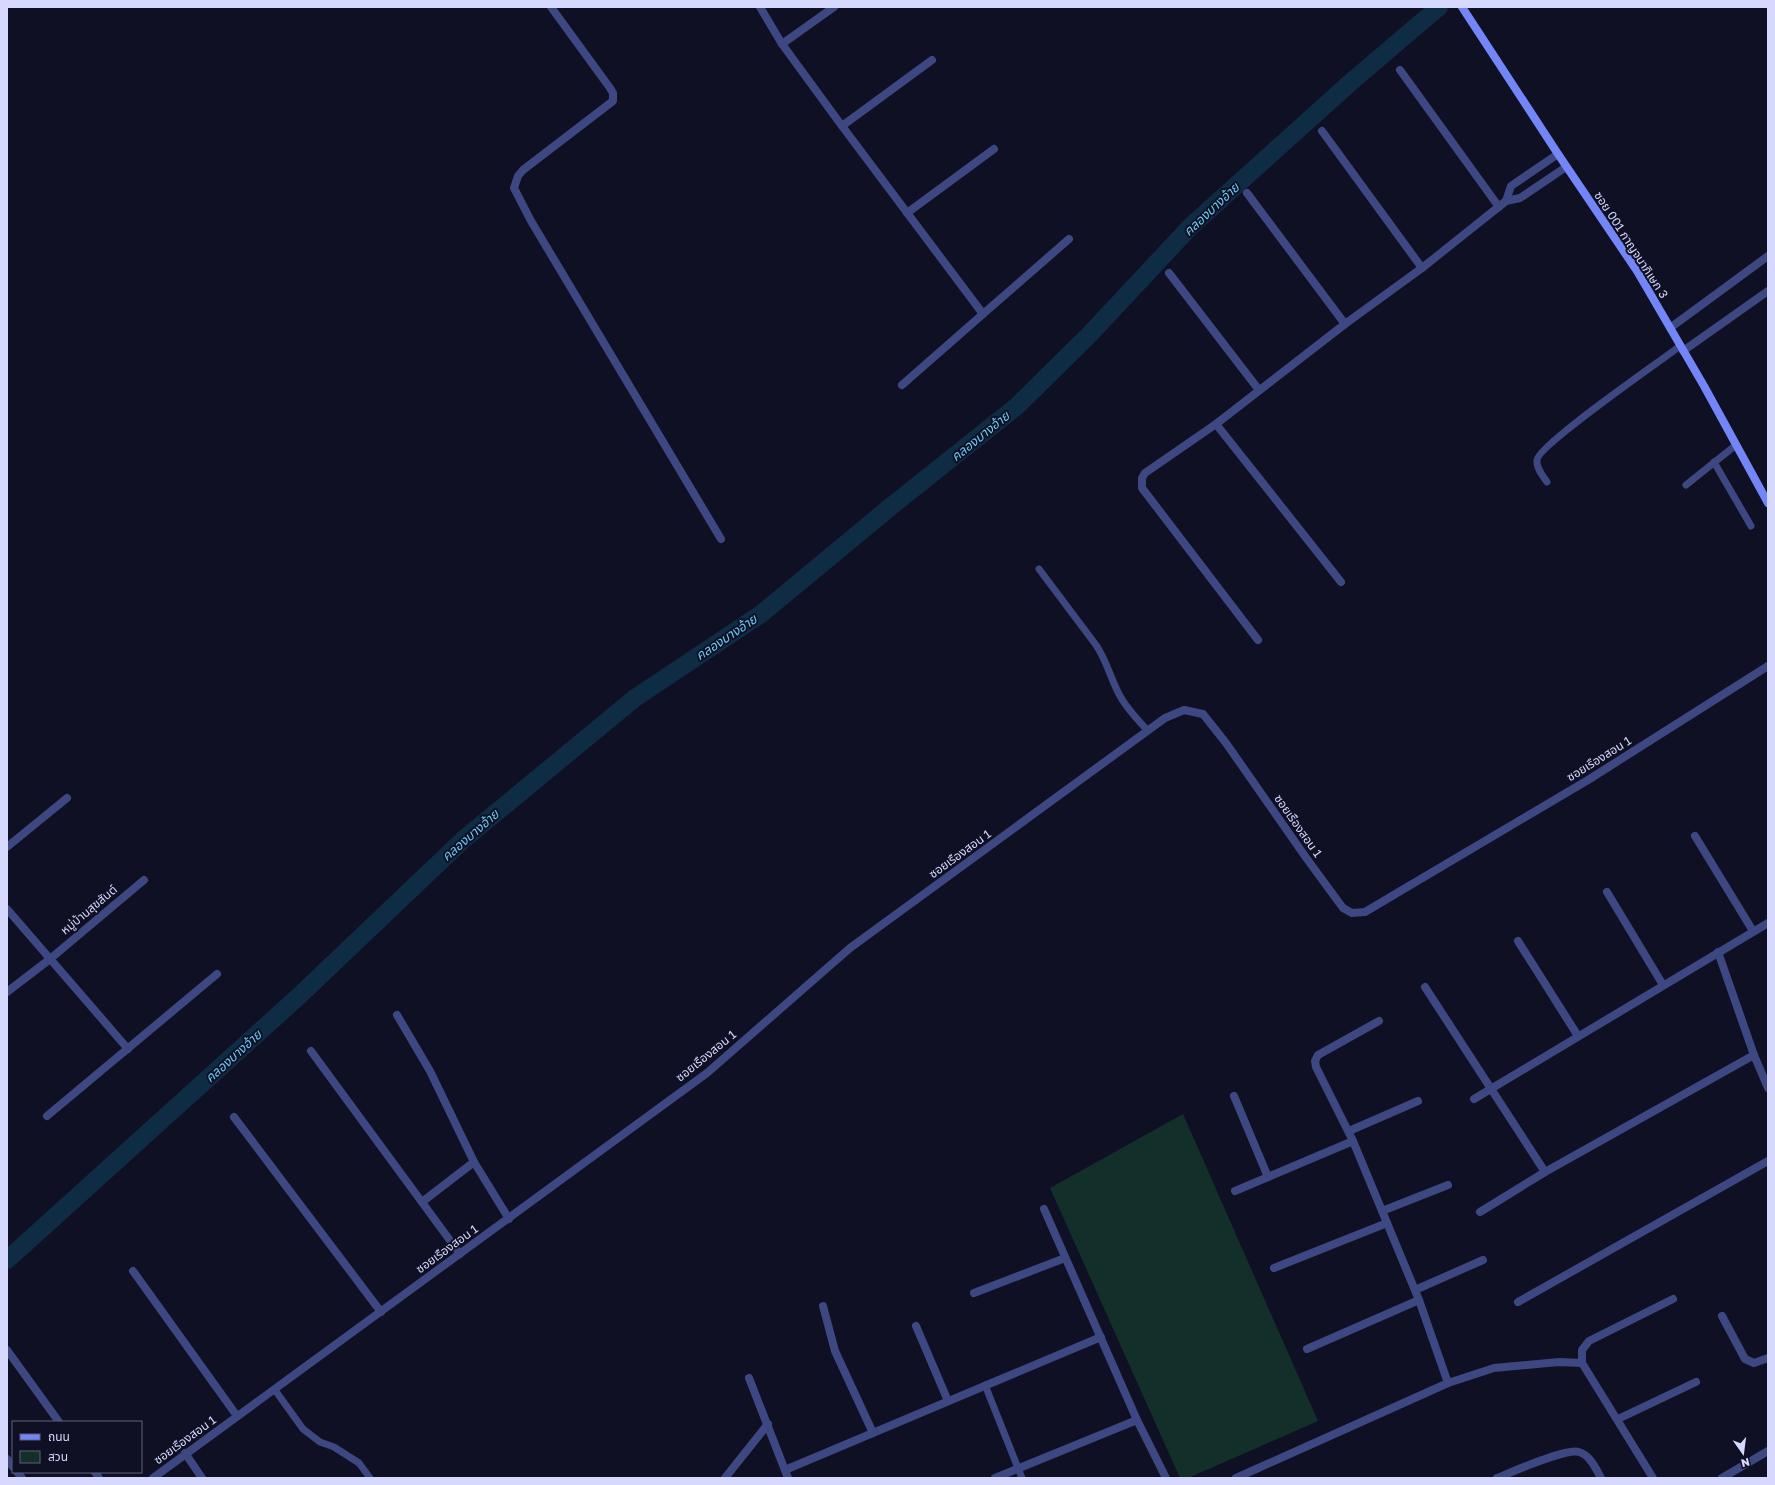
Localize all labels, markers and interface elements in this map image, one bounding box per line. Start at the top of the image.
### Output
water label: คลองบางอ้าย [1180,178,1243,239]
street label: ซอย 001 กาญจนาภิเษก 3 [1591,188,1672,301]
water label: คลองบางอ้าย [948,407,1013,464]
water label: คลองบางอ้าย [692,610,761,663]
street label: ซอยเรืองสอน 1 [1564,733,1634,784]
street label: ซอยเรืองสอน 1 [1271,791,1326,860]
water label: คลองบางอ้าย [438,805,503,864]
street label: ซอยเรืองสอน 1 [926,826,994,881]
street label: หมู่บ้านสุขสันต์ [57,882,120,938]
water label: คลองบางอ้าย [201,1026,265,1086]
street label: ซอยเรืองสอน 1 [673,1027,739,1084]
street label: ซอยเรืองสอน 1 [413,1221,481,1276]
street label: ซอยเรืองสอน 1 [151,1412,219,1467]
legend [12,1421,142,1473]
text: ถนน [48,1429,70,1444]
north arrow [1723,1433,1763,1473]
text: สวน [48,1449,68,1464]
text: N [1740,1456,1751,1471]

